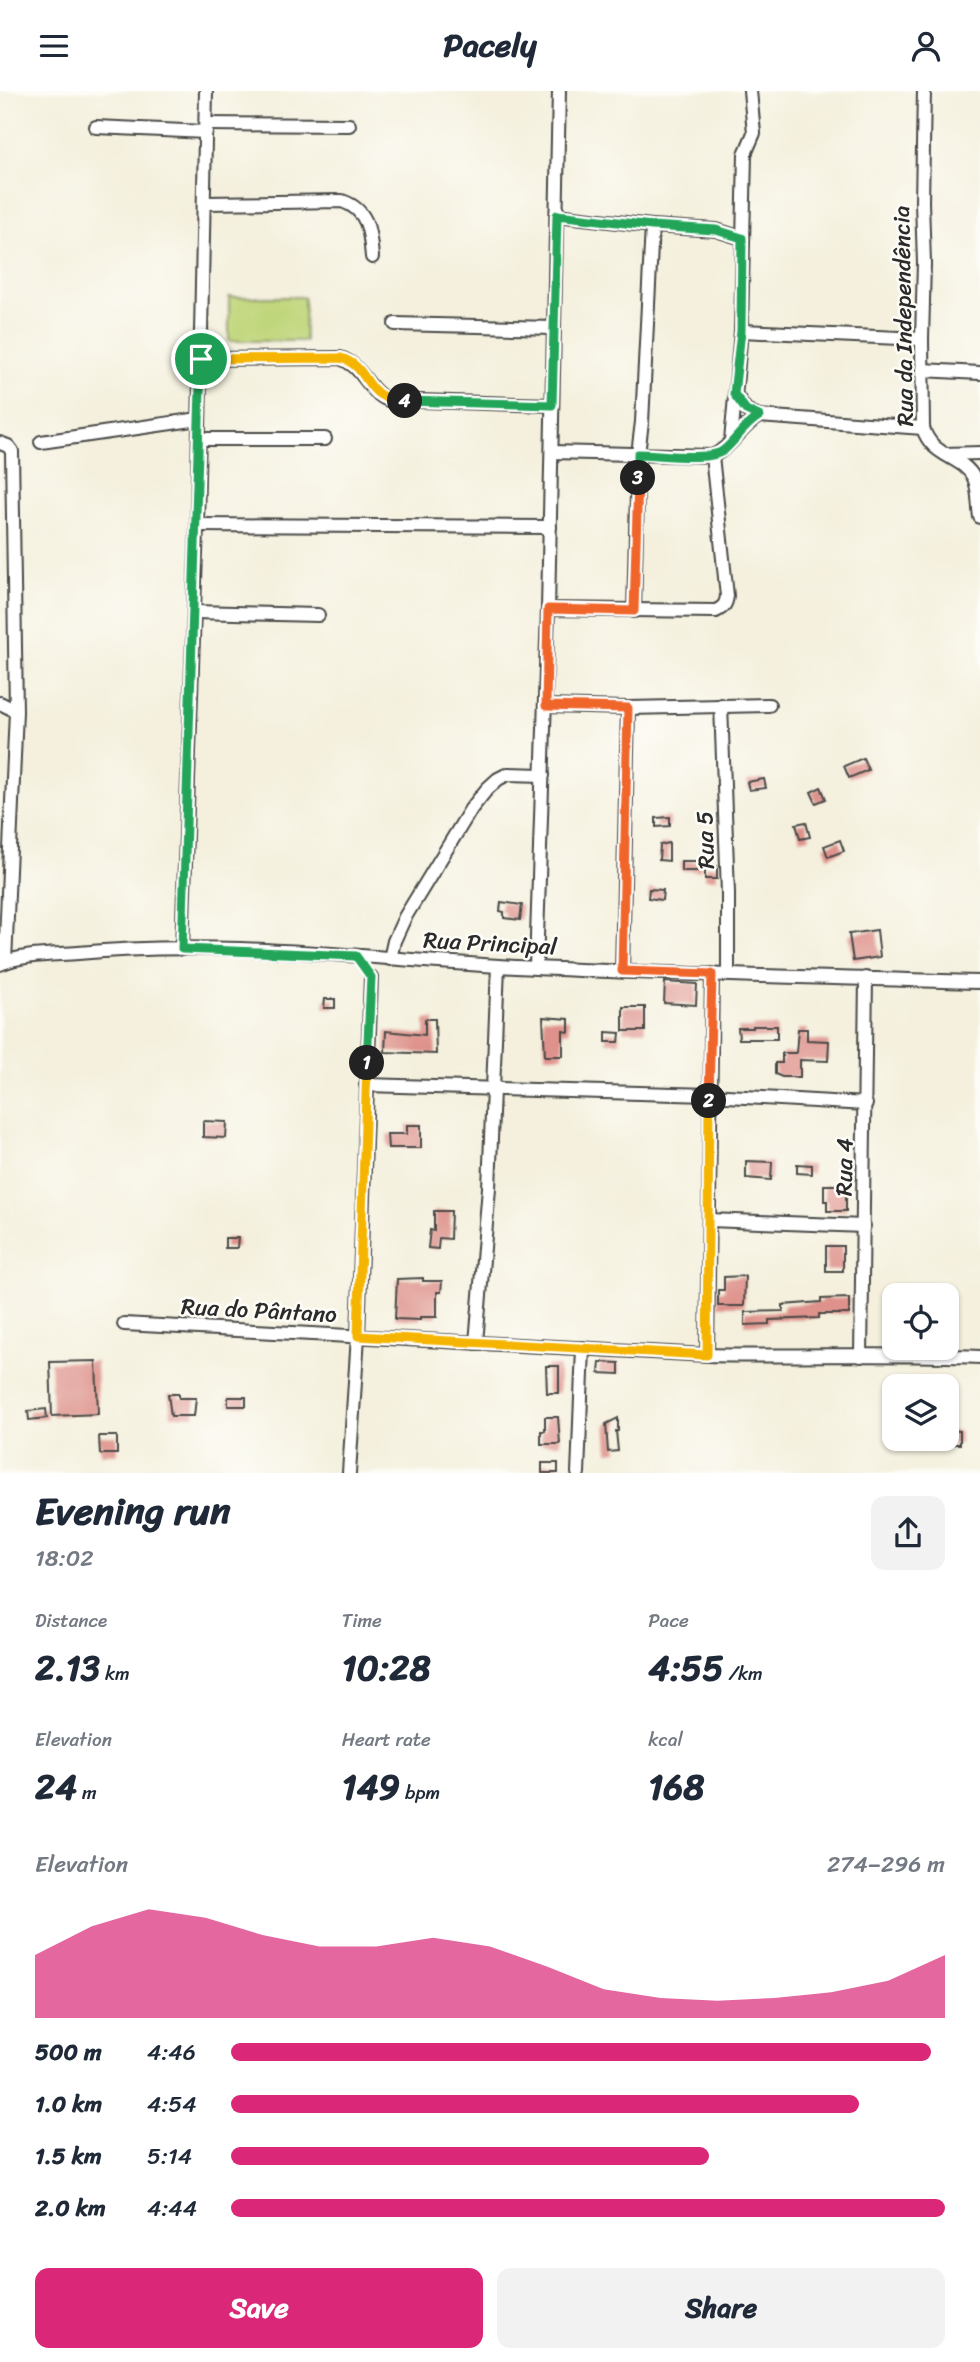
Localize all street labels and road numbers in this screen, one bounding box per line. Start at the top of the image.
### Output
street label: Rua da Independência [881,205,926,427]
street label: Rua 5 [684,810,727,870]
street label: Rua Principal [422,920,558,967]
street label: Rua 4 [823,1138,866,1196]
street label: Rua do Pântano [180,1286,338,1335]

